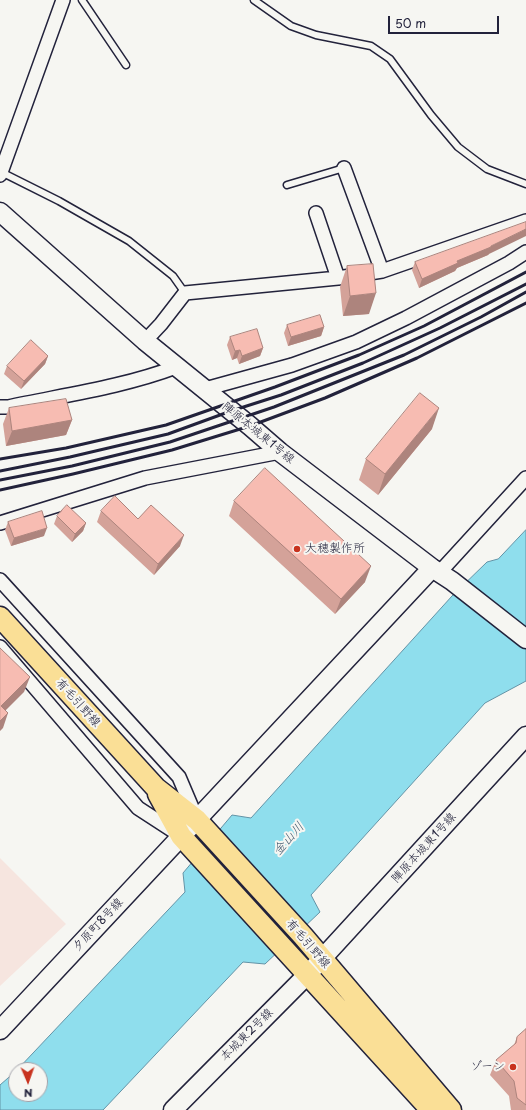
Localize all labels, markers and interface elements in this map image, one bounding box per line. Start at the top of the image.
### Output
scale bar [390,8,501,34]
text: 50 m [395,14,426,32]
street label: 陣原本城東1号線 [219,399,297,467]
place label: 大穂製作所 [305,542,365,556]
marker: 大穂製作所 [292,544,302,554]
street label: 有毛引野線 [53,676,103,730]
street label: 陣原本城東1号線 [389,810,459,886]
water label: 金山川 [270,819,308,859]
street label: 夕原町8号線 [70,895,126,955]
street label: 有毛引野線 [283,917,333,971]
street label: 本城東2号線 [218,1006,276,1064]
place label: ゾーン [470,1060,505,1074]
north arrow [8,1062,48,1102]
marker: ゾーン [508,1062,518,1072]
text: N [24,1085,33,1102]

